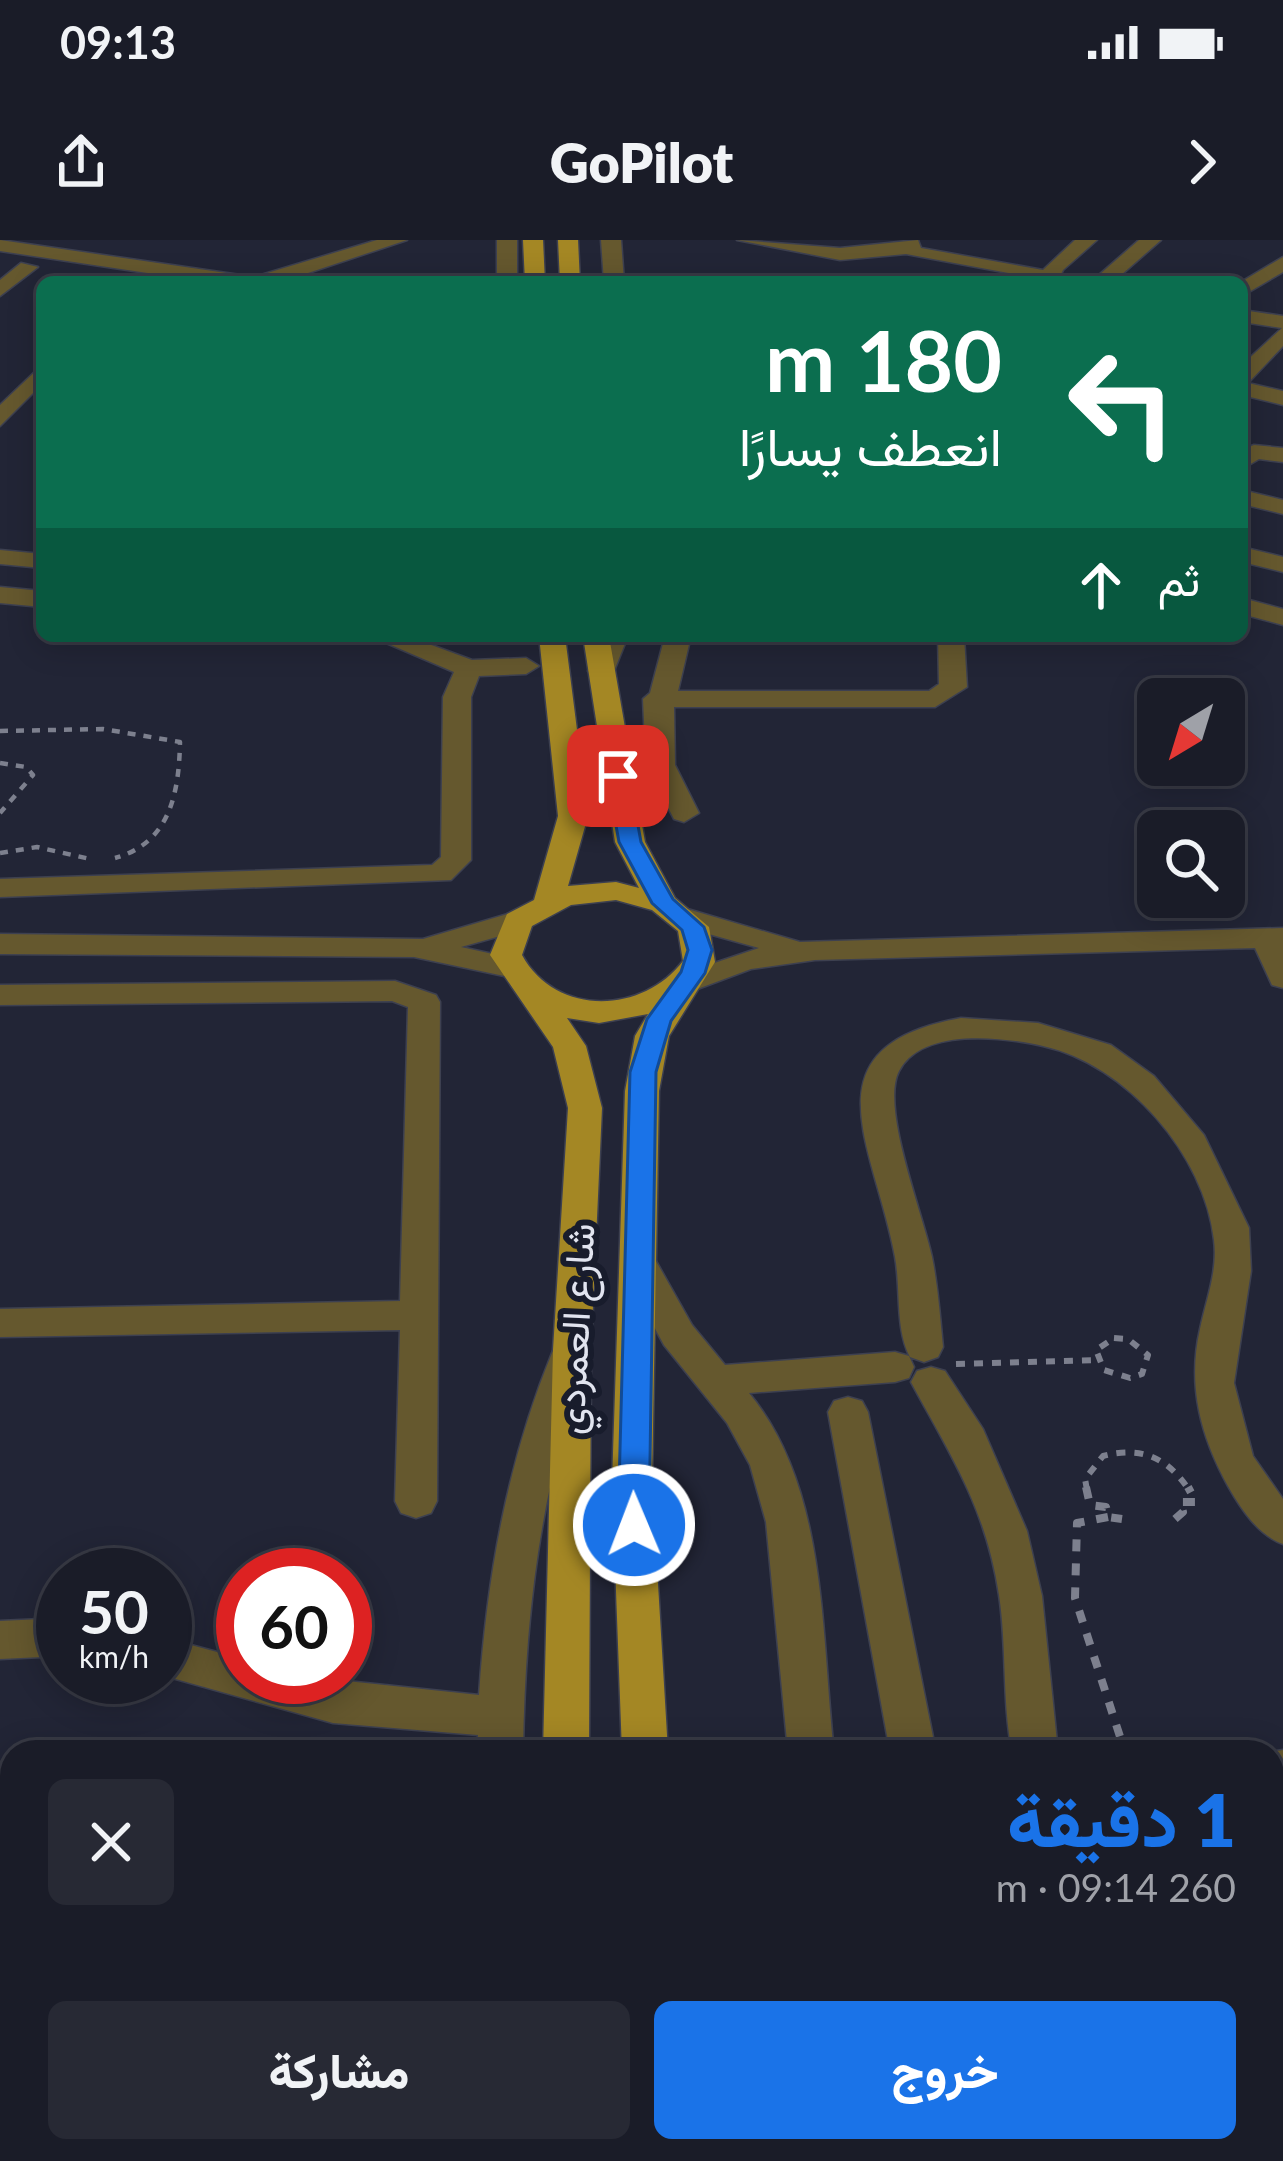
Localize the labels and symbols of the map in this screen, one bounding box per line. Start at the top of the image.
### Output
north arrow [1137,678,1245,786]
pin [567,725,669,827]
street label: شارع العمردي [545,1222,612,1436]
position arrow [571,1462,697,1588]
speed limit sign: 60 [216,1548,372,1704]

